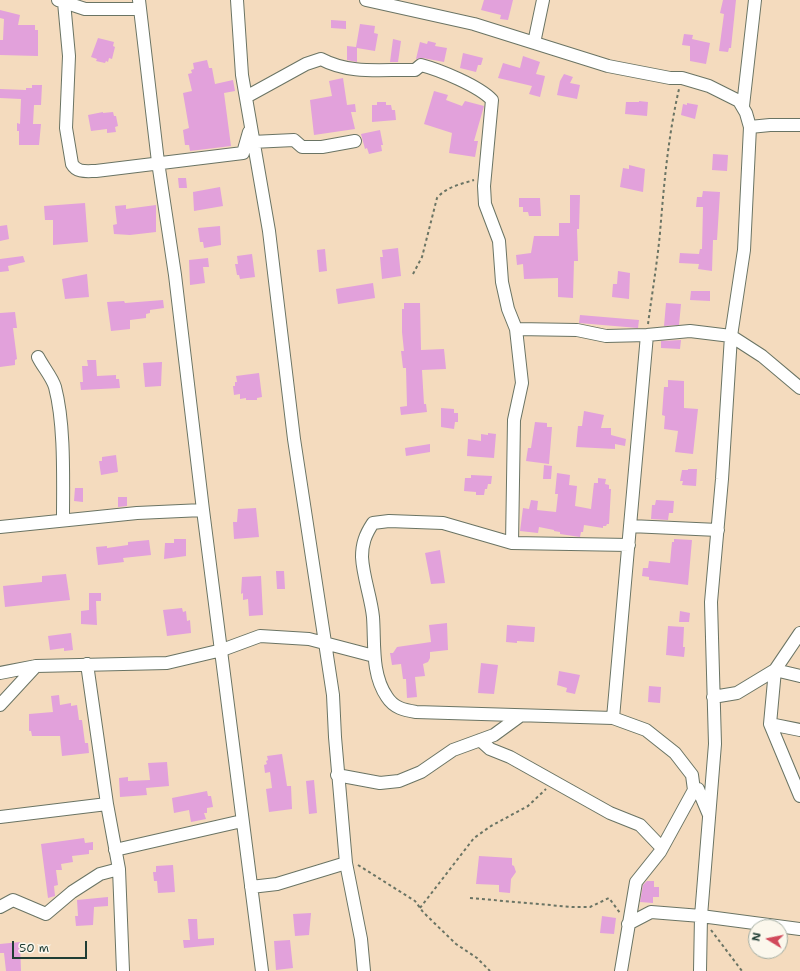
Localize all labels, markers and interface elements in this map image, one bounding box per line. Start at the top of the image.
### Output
north arrow [748,919,788,959]
text: N [749,931,765,943]
scale bar [14,933,89,959]
text: 50 m [19,940,49,956]

